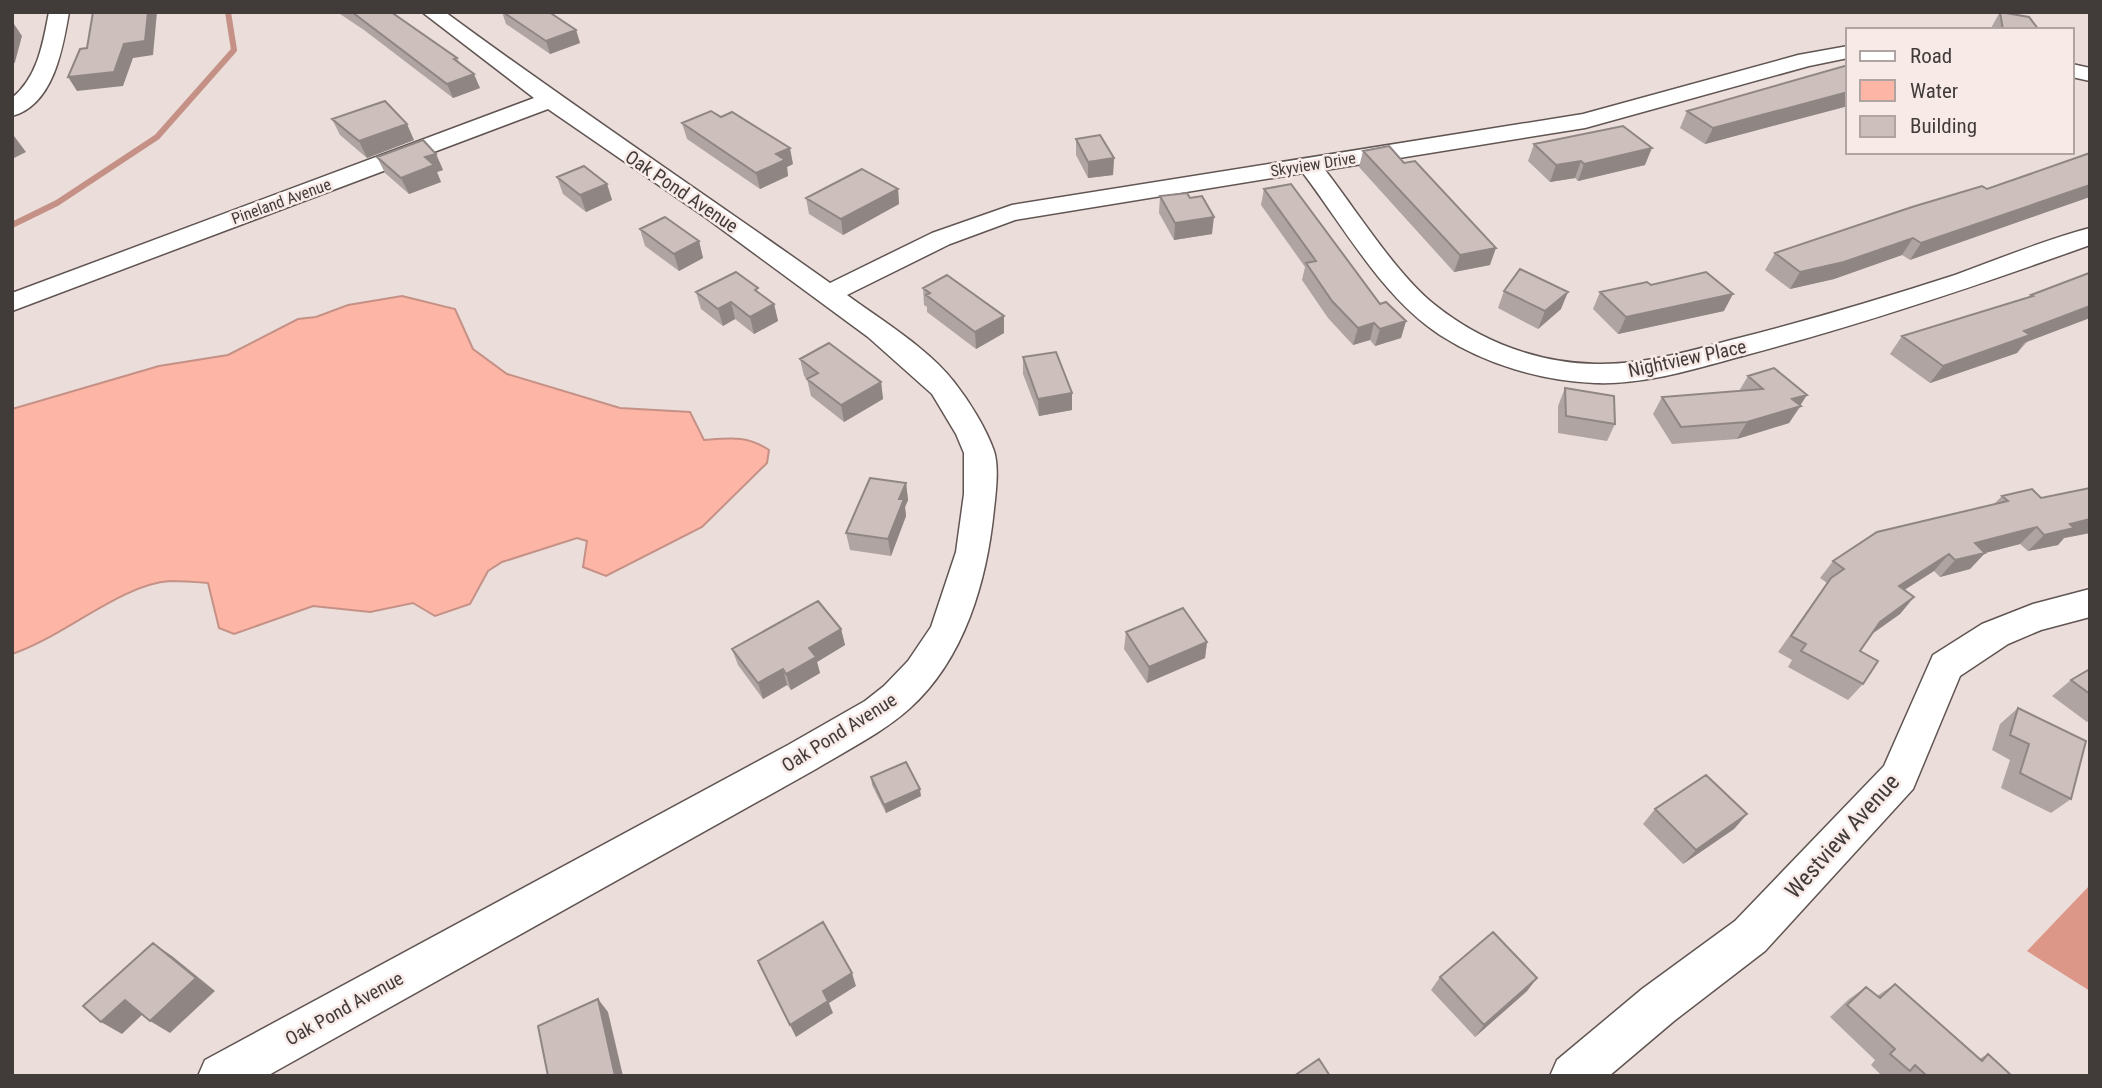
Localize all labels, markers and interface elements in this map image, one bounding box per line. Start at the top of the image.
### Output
legend [1846,28,2074,154]
text: Road [1910,44,1952,68]
text: Water [1910,79,1958,103]
text: Building [1910,114,1977,138]
street label: Oak Pond Avenue [621,145,743,238]
street label: Skyview Drive [1269,148,1357,181]
street label: Pineland Avenue [229,175,334,228]
street label: Nightview Place [1626,335,1748,382]
street label: Oak Pond Avenue [778,688,901,777]
street label: Westview Avenue [1780,769,1905,904]
street label: Oak Pond Avenue [281,967,407,1050]

